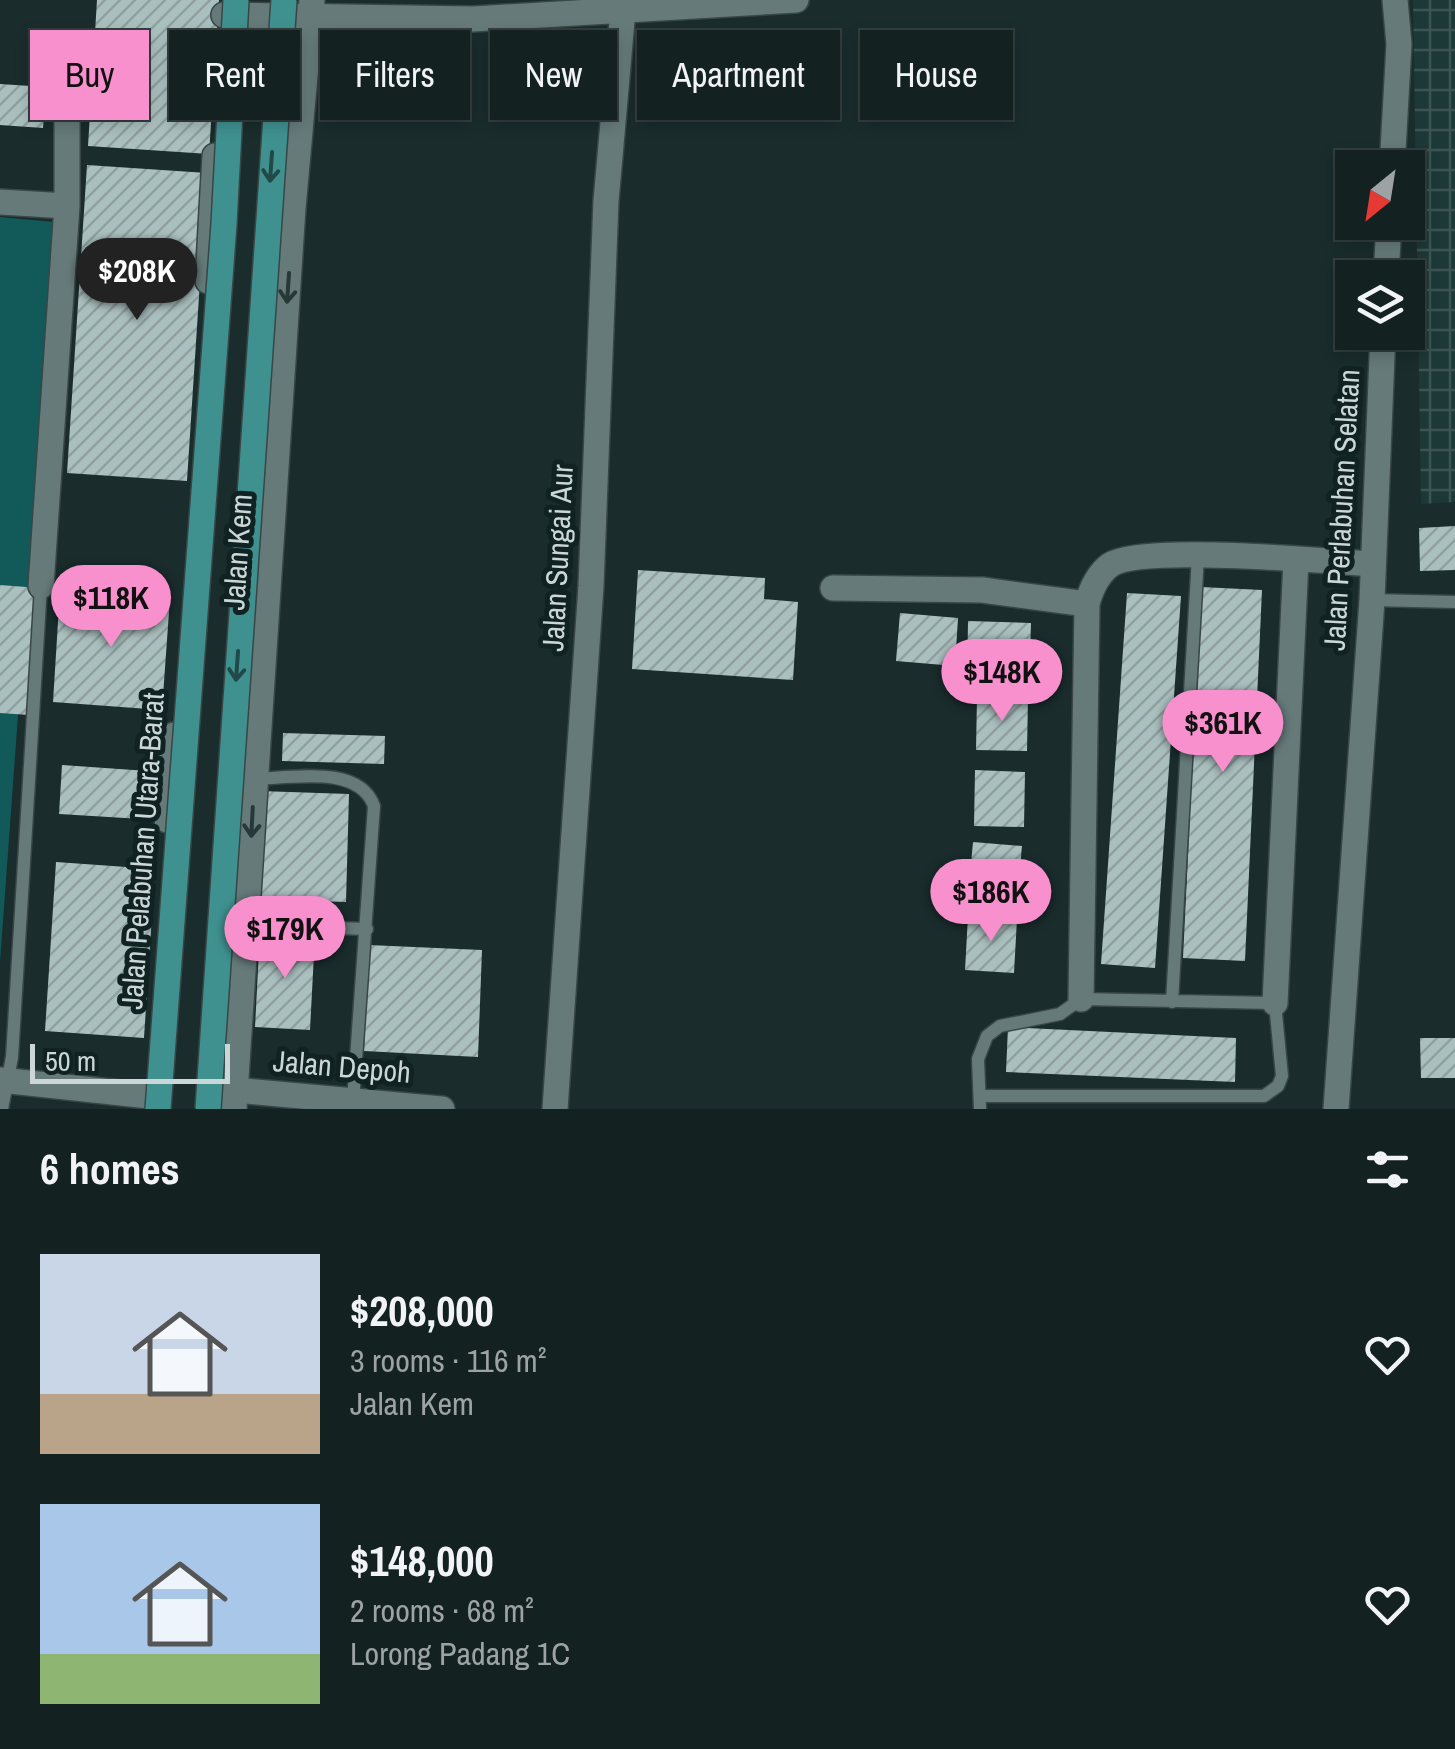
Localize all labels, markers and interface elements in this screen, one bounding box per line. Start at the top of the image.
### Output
chip: Buy [30,30,149,120]
chip: Rent [169,30,300,120]
chip: Filters [320,30,470,120]
chip: New [490,30,617,120]
chip: Apartment [637,30,840,120]
chip: House [860,30,1013,120]
one-way arrow [262,150,281,183]
north arrow [1335,150,1425,240]
map controls [1335,150,1425,350]
pin: $208K [67,238,207,323]
text: $208K [98,249,176,292]
button: layers [1335,260,1425,350]
one-way arrow [278,271,297,303]
street label: Jalan Perlabuhan Selatan [1314,368,1368,652]
street label: Jalan Sungai Aur [532,463,582,653]
street label: Jalan Kem [213,493,261,611]
pin: $118K [41,565,181,650]
text: $118K [73,576,149,619]
pin: $148K [932,639,1072,724]
one-way arrow [227,649,246,681]
text: $148K [963,650,1041,693]
pin: $361K [1153,690,1293,775]
street label: Jalan Pelabuhan Utara-Barat [111,691,173,1011]
text: $361K [1184,701,1262,744]
one-way arrow [242,805,261,837]
pin: $186K [921,859,1061,944]
text: $186K [952,870,1030,913]
pin: $179K [215,896,355,981]
text: $179K [246,907,324,950]
scale bar [30,1039,230,1084]
street label: Jalan Depoh [272,1040,413,1092]
text: 50 m [45,1042,96,1080]
text: 6 homes [40,1141,180,1197]
icon: filters [1360,1142,1415,1197]
text: $208,000 [350,1283,494,1339]
icon: home [120,1294,240,1414]
icon: heart [1360,1327,1415,1382]
text: 3 rooms · 116 m² [350,1339,546,1382]
text: Jalan Kem [350,1382,474,1425]
text: $148,000 [350,1533,494,1589]
icon: home [120,1544,240,1664]
icon: heart [1360,1577,1415,1632]
text: 2 rooms · 68 m² [350,1589,534,1632]
text: Lorong Padang 1C [350,1632,570,1675]

